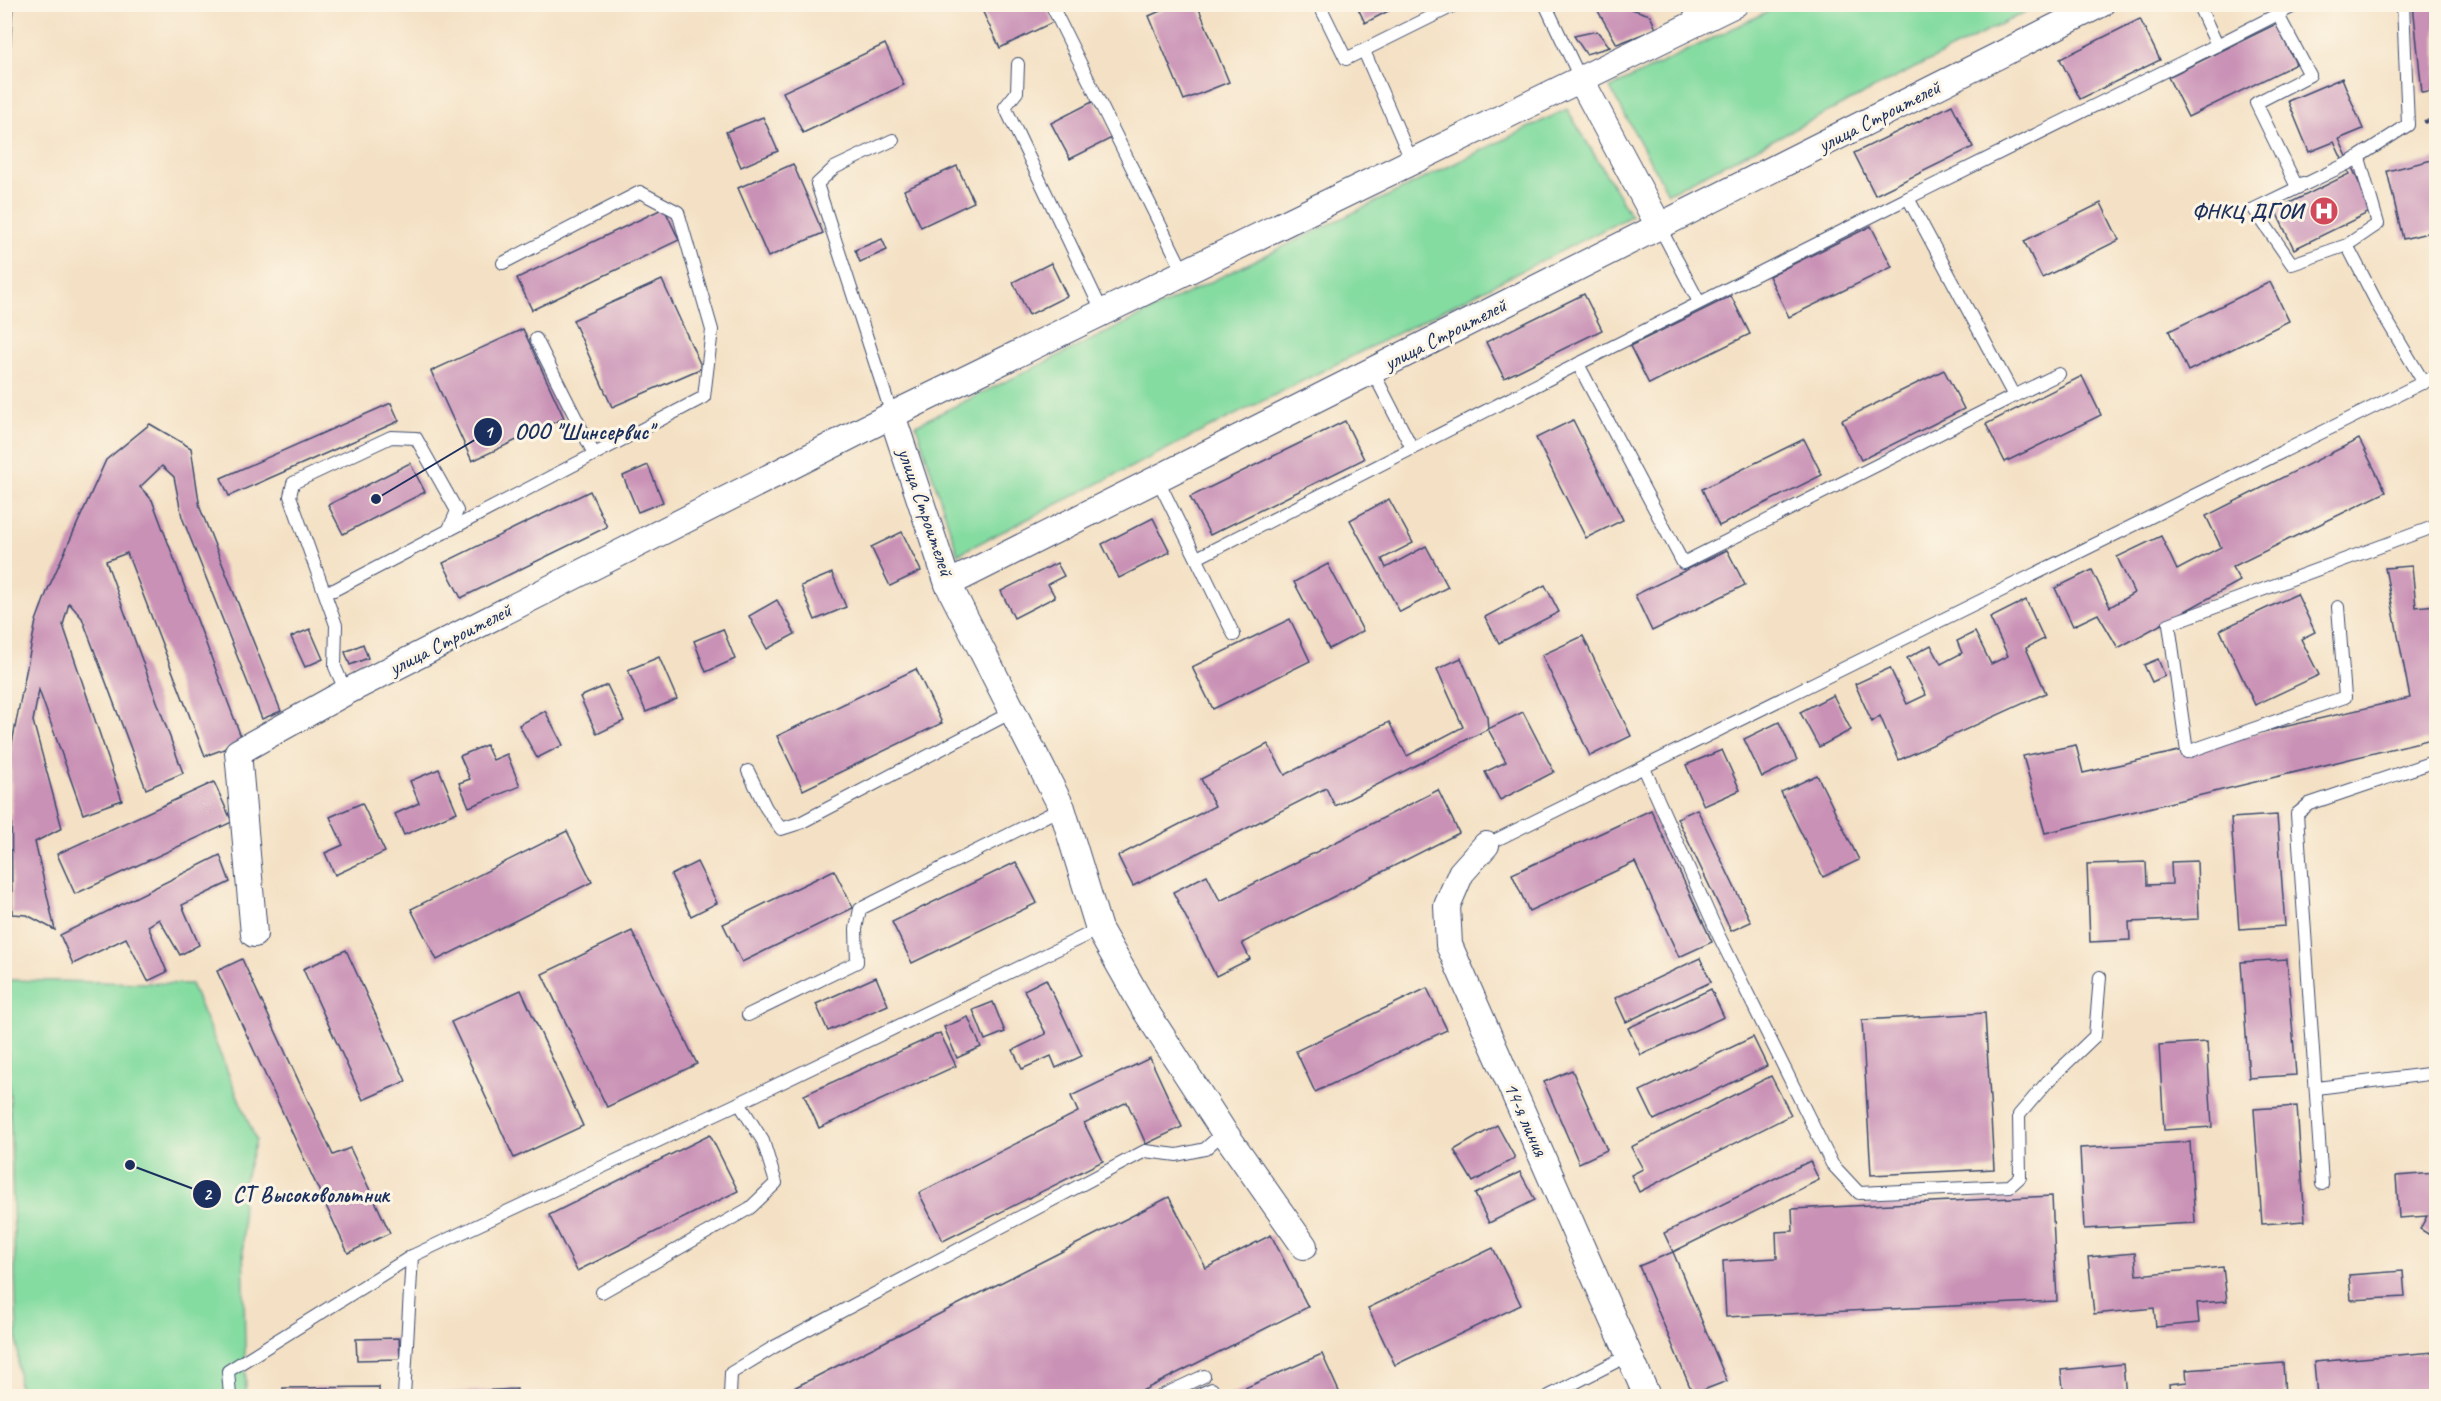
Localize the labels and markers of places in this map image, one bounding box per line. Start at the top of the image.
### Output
hospital icon: ФНКЦ ДГОИ [2308,195,2340,227]
place label: ФНКЦ ДГОИ [2192,198,2307,224]
callout: ООО "Шинсервис" [473,412,665,452]
callout: СТ Высоковольтник [192,1174,401,1214]

